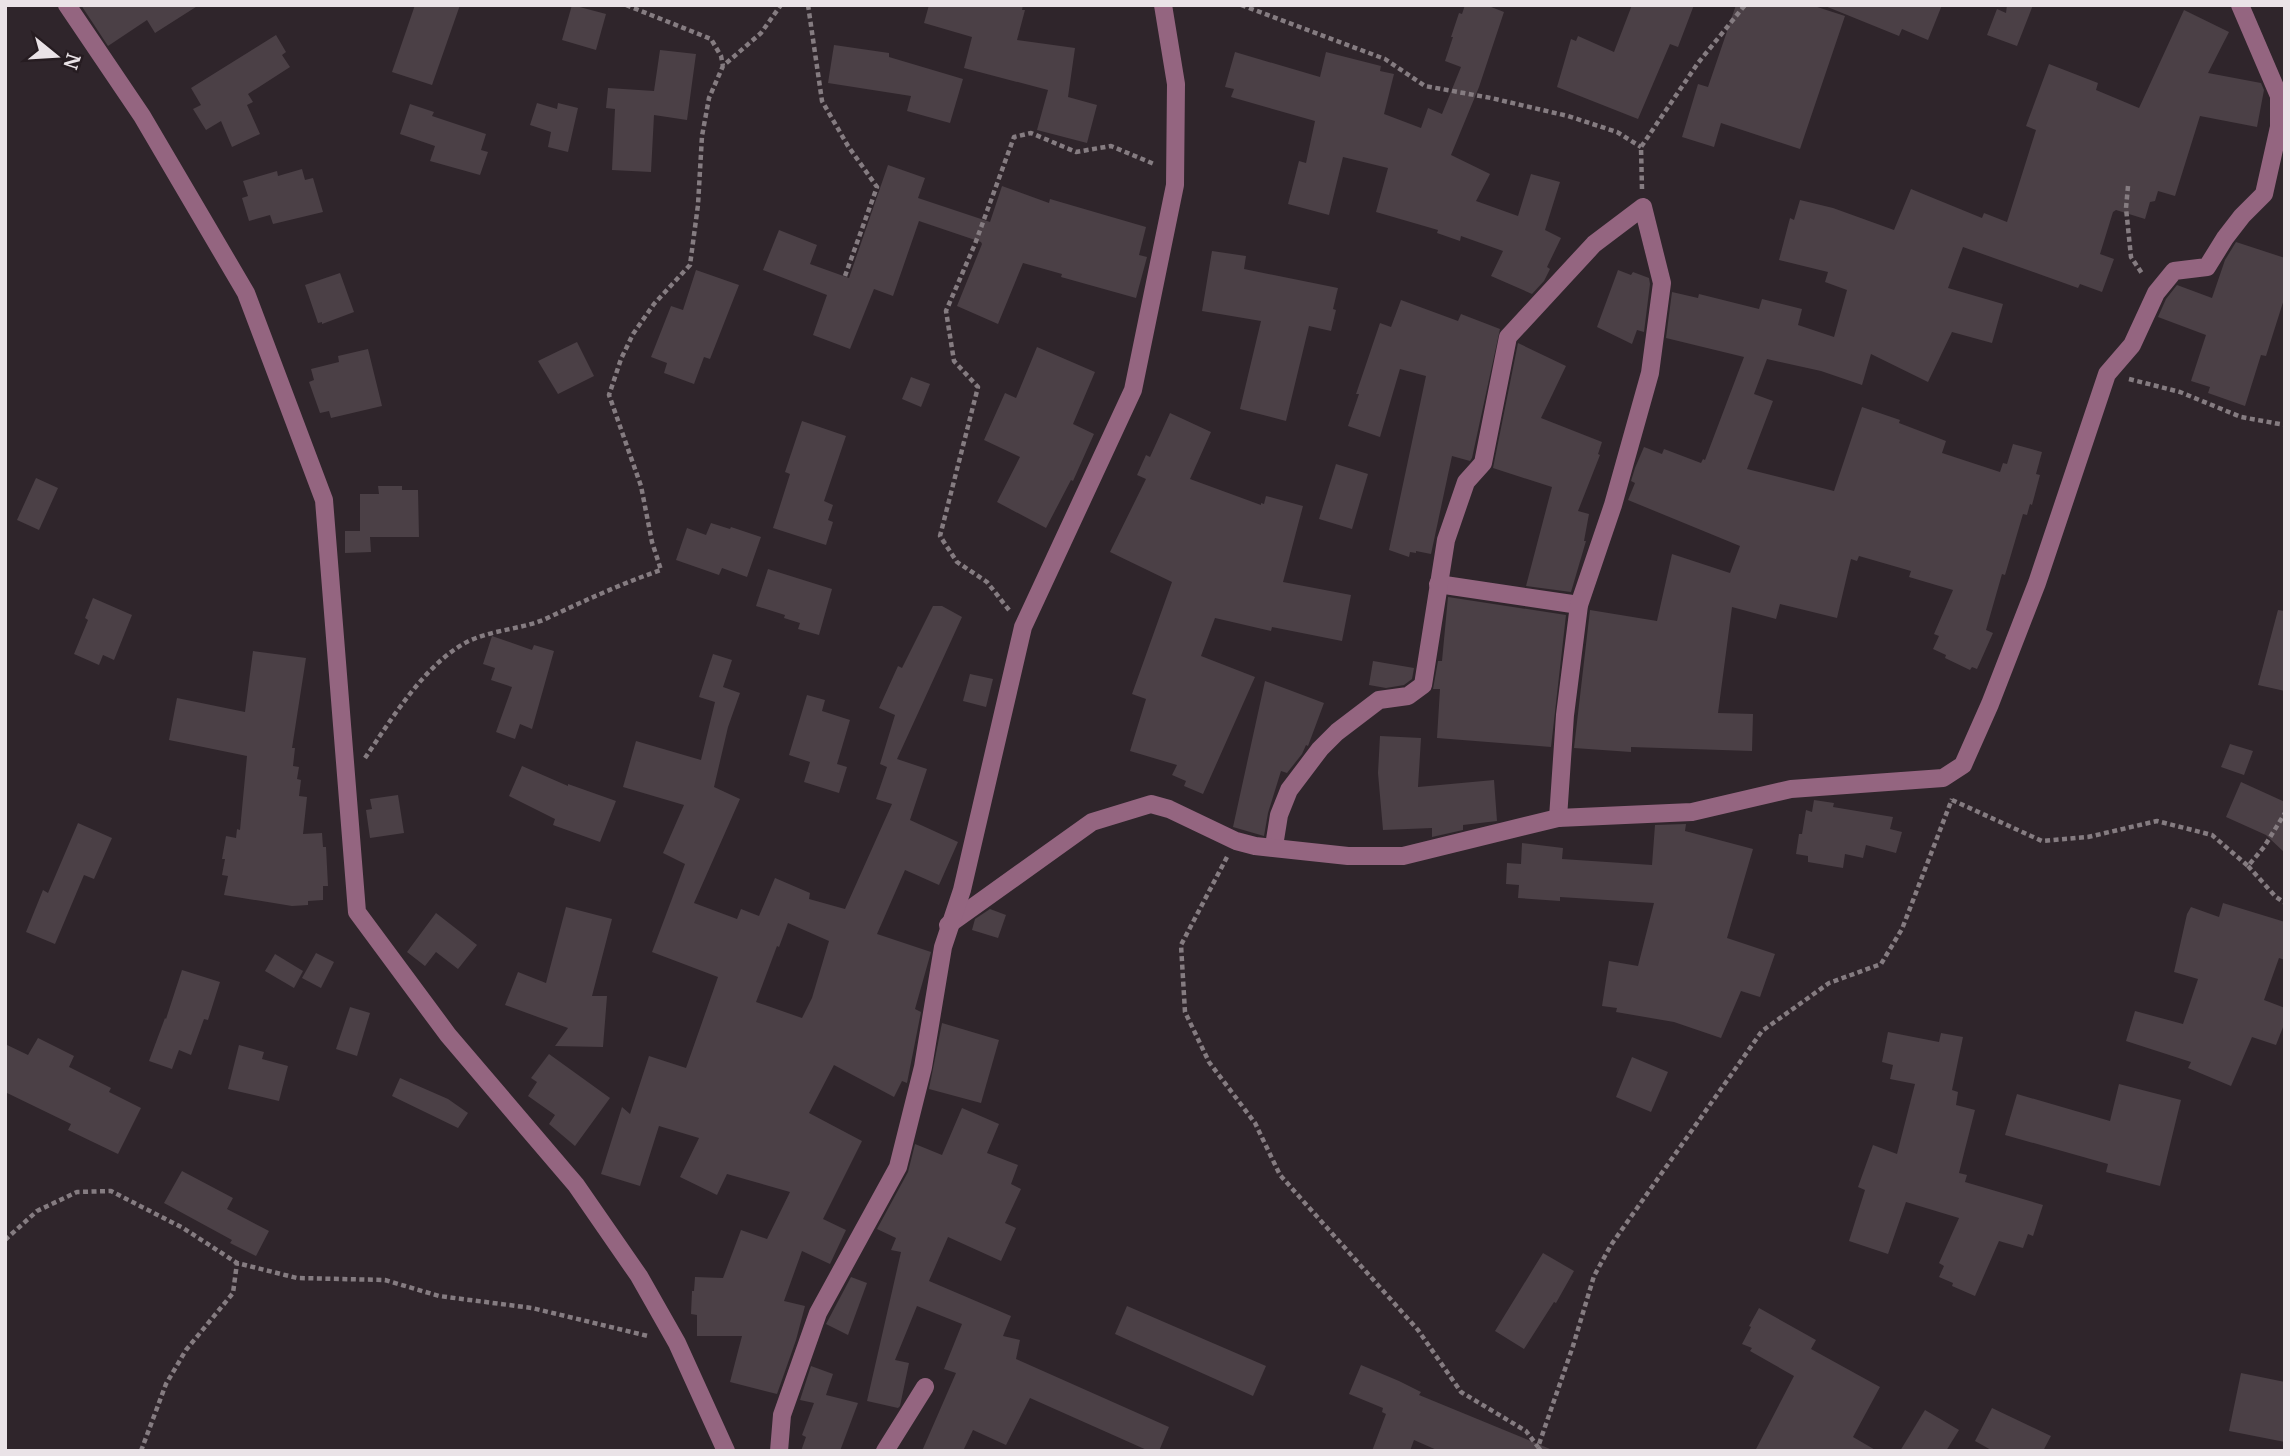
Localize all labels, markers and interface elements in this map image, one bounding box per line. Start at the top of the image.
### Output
north arrow [21,21,91,91]
text: N [58,50,86,72]

